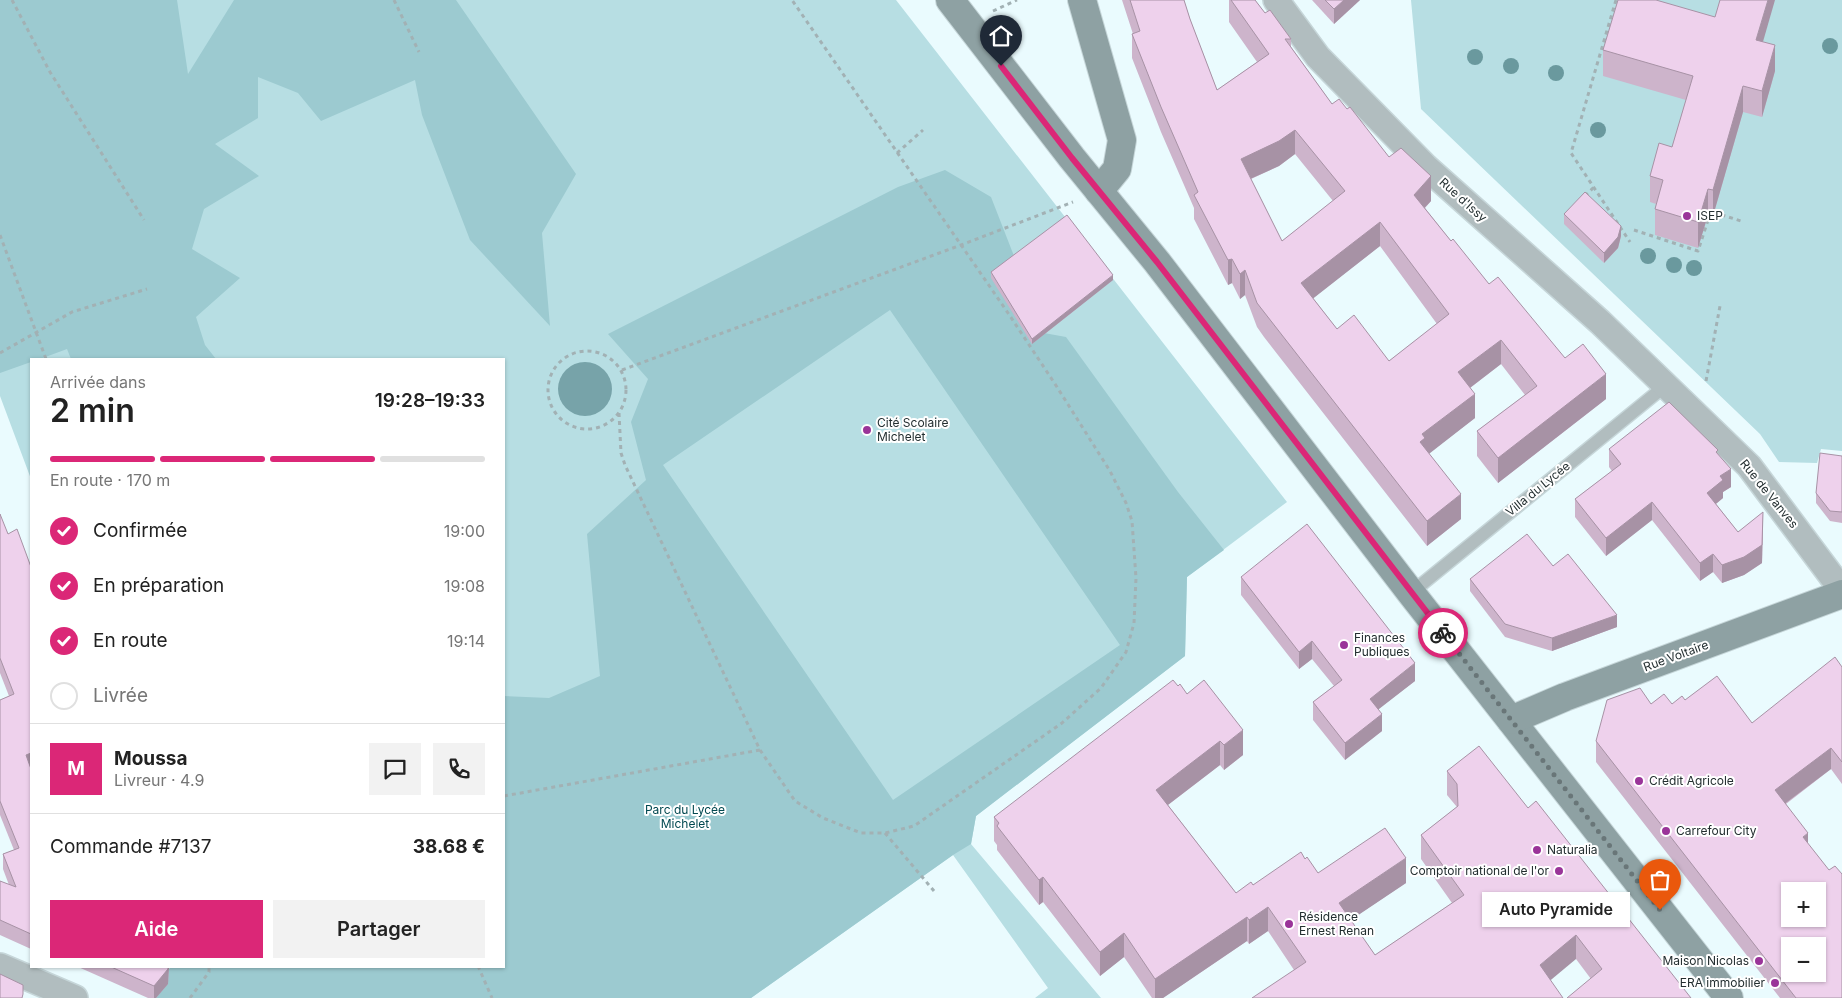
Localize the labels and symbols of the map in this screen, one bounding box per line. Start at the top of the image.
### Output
pin [980,15,1022,66]
street label: Rue d'Issy [1436,174,1490,225]
place label: ISEP [1697,208,1723,223]
marker: ISEP [1681,210,1693,222]
place label: Cité Scolaire Michelet [877,415,948,444]
marker: Cité Scolaire Michelet [861,424,873,436]
street label: Rue de Vanves [1737,456,1802,531]
street label: Villa du Lycée [1503,458,1573,519]
courier [1418,608,1468,658]
place label: Finances Publiques [1354,630,1410,659]
street label: Rue Voltaire [1641,637,1710,674]
marker: Finances Publiques [1338,639,1350,651]
place label: Crédit Agricole [1649,773,1734,788]
marker: Crédit Agricole [1633,775,1645,787]
park label: Parc du Lycée Michelet [645,802,725,831]
place label: Carrefour City [1676,823,1757,838]
marker: Carrefour City [1660,825,1672,837]
place label: Naturalia [1547,842,1598,857]
marker: Naturalia [1531,844,1543,856]
pin [1639,859,1681,910]
place label: Comptoir national de l'or [1410,863,1549,878]
marker: Comptoir national de l'or [1553,865,1565,877]
callout: Auto Pyramide [1482,892,1630,928]
place label: Résidence Ernest Renan [1299,909,1374,938]
marker: Résidence Ernest Renan [1283,918,1295,930]
place label: Maison Nicolas [1663,953,1749,968]
marker: Maison Nicolas [1753,955,1765,967]
place label: ERA immobilier [1680,975,1765,990]
marker: ERA immobilier [1769,977,1781,989]

